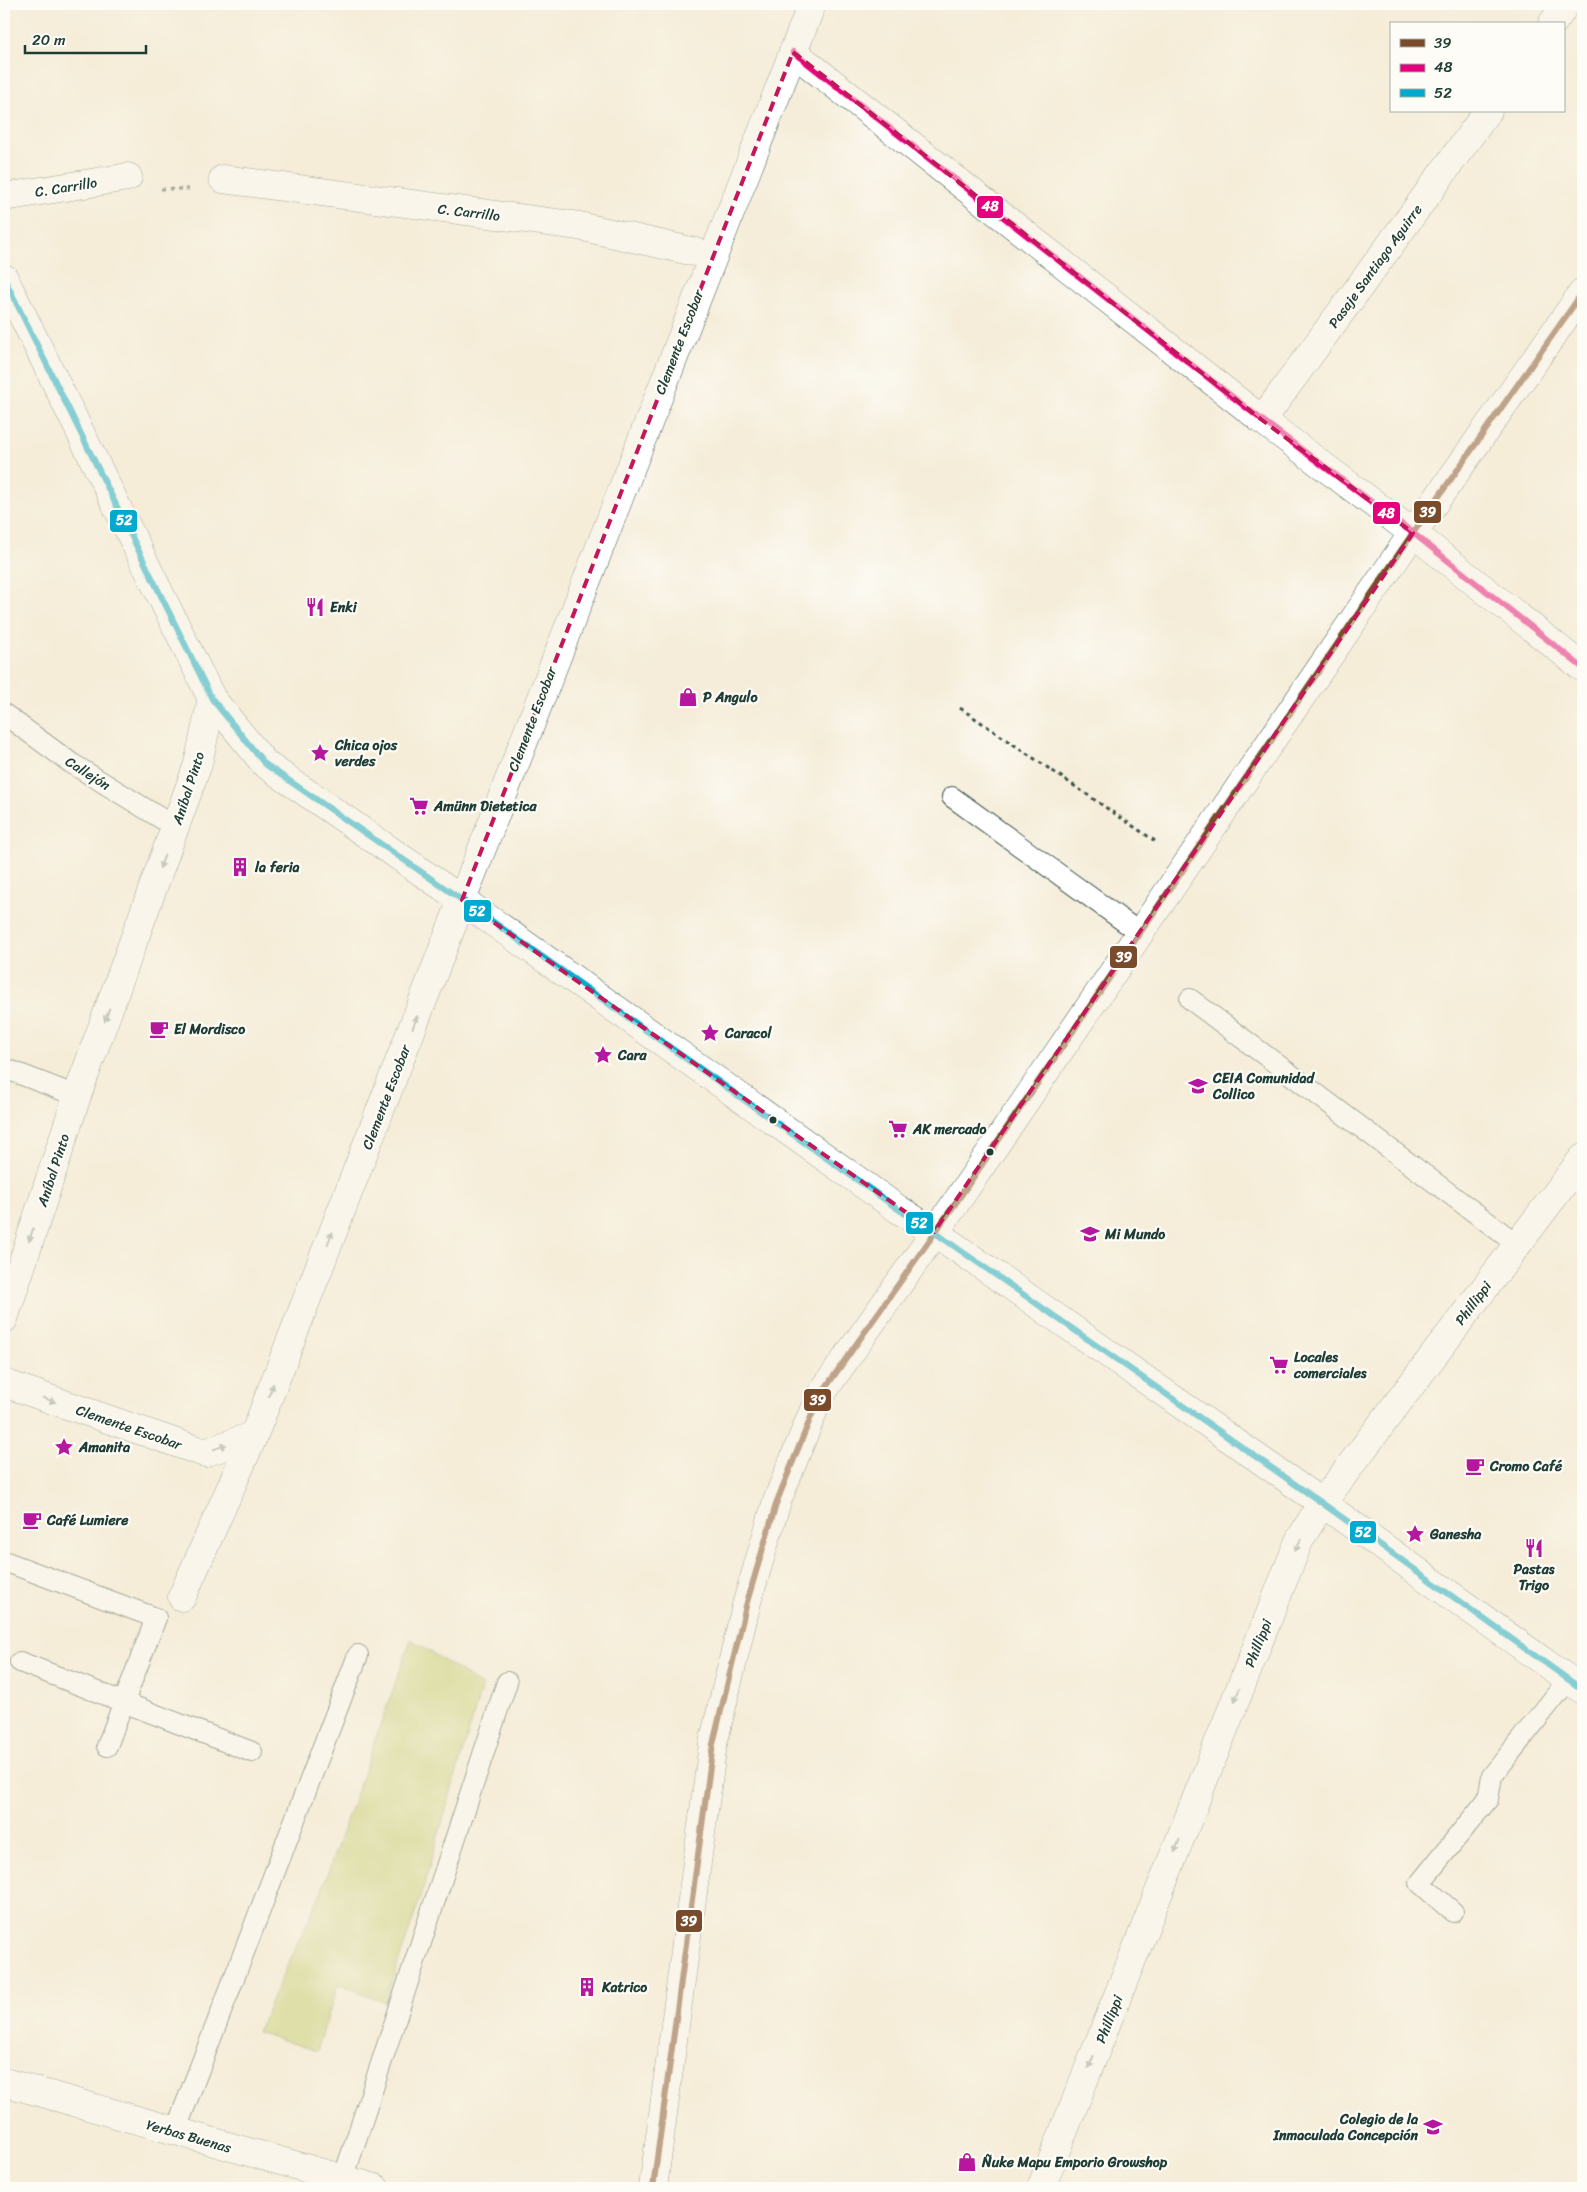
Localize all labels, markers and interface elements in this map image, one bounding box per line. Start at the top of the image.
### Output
scale bar [25,22,146,54]
legend [1390,22,1564,112]
text: 20 m [32,27,66,53]
text: 39 [1434,30,1451,56]
text: 48 [1434,54,1452,80]
text: 52 [1434,80,1452,106]
street label: C. Carrillo [33,170,99,205]
text: 48 [980,194,999,219]
line badge: 48 [976,195,1004,219]
street label: C. Carrillo [436,196,502,229]
street label: Pasaje Santiago Aguirre [1322,199,1429,334]
street label: Clemente Escobar [648,285,711,398]
line badge: 39 [1413,500,1442,524]
text: 39 [1419,500,1437,525]
line badge: 48 [1372,501,1401,525]
text: 48 [1376,501,1395,526]
text: 52 [116,508,133,533]
line badge: 52 [109,509,138,533]
place label: Enki [330,595,358,620]
restaurant icon: Enki [304,596,326,618]
street label: Clemente Escobar [501,662,564,775]
place label: P Angulo [703,685,758,710]
shop icon: P Angulo [677,686,699,708]
place label: Chica ojos verdes [334,733,398,774]
place icon: Chica ojos verdes [309,742,331,764]
street label: Aníbal Pinto [165,748,212,829]
street label: Callejón [60,750,116,797]
place label: Amünn Dietetica [433,794,537,819]
supermarket icon: Amünn Dietetica [408,795,430,817]
one-way arrow [158,855,165,870]
place label: la feria [254,855,300,880]
building icon: la feria [229,856,251,878]
line badge: 52 [463,899,492,923]
text: 52 [469,899,486,924]
line badge: 39 [1109,945,1138,969]
text: 39 [1115,945,1133,970]
one-way arrow [103,1008,111,1023]
one-way arrow [411,1014,419,1029]
place label: El Mordisco [174,1017,245,1042]
cafe icon: El Mordisco [148,1018,170,1040]
place label: Caracol [724,1021,772,1046]
place icon: Caracol [699,1022,721,1044]
street label: Clemente Escobar [355,1040,418,1153]
place label: Cara [617,1043,648,1068]
place icon: Cara [592,1044,614,1066]
place label: CEIA Comunidad Collico [1212,1066,1315,1107]
school or university icon: CEIA Comunidad Collico [1187,1075,1209,1097]
unlabelled marker [768,1115,778,1125]
place label: AK mercado [912,1117,986,1142]
supermarket icon: AK mercado [887,1118,909,1140]
street label: Aníbal Pinto [30,1130,77,1211]
unlabelled marker [985,1147,995,1157]
line badge: 52 [905,1211,934,1235]
text: 52 [911,1211,928,1236]
place label: Mi Mundo [1104,1222,1165,1247]
school or university icon: Mi Mundo [1079,1223,1101,1245]
one-way arrow [27,1228,35,1243]
one-way arrow [327,1231,335,1245]
street label: Phillippi [1448,1275,1499,1331]
place label: Locales comerciales [1293,1345,1367,1386]
supermarket icon: Locales comerciales [1268,1354,1290,1376]
one-way arrow [268,1383,276,1397]
line badge: 39 [803,1388,832,1412]
text: 39 [809,1388,827,1413]
one-way arrow [42,1397,57,1404]
street label: Clemente Escobar [72,1398,186,1458]
place label: Amanita [78,1435,131,1460]
place icon: Amanita [53,1436,75,1458]
one-way arrow [213,1443,228,1451]
place label: Cromo Café [1489,1454,1563,1479]
cafe icon: Cromo Café [1464,1455,1486,1477]
place label: Café Lumiere [46,1508,129,1533]
cafe icon: Café Lumiere [21,1509,43,1531]
line badge: 52 [1349,1520,1377,1544]
text: 52 [1355,1520,1372,1545]
place label: Ganesha [1429,1522,1482,1547]
place icon: Ganesha [1404,1523,1426,1545]
restaurant icon: Pastas Trigo [1523,1537,1545,1559]
one-way arrow [1293,1538,1301,1552]
place label: Pastas Trigo [1514,1557,1555,1598]
street label: Phillippi [1237,1614,1280,1671]
one-way arrow [1233,1688,1241,1703]
one-way arrow [1173,1839,1180,1854]
line badge: 39 [675,1909,703,1933]
text: 39 [680,1909,698,1934]
place label: Katrico [601,1975,647,2000]
building icon: Katrico [576,1976,598,1998]
street label: Phillippi [1088,1990,1131,2047]
one-way arrow [1087,2055,1095,2070]
place label: Colegio de la Inmaculada Concepción [1272,2107,1419,2148]
street label: Yerbas Buenas [143,2112,235,2161]
school or university icon: Colegio de la Inmaculada Concepción [1422,2116,1444,2138]
place label: Ñuke Mapu Emporio Growshop [981,2150,1168,2175]
shop icon: Ñuke Mapu Emporio Growshop [956,2151,978,2173]

